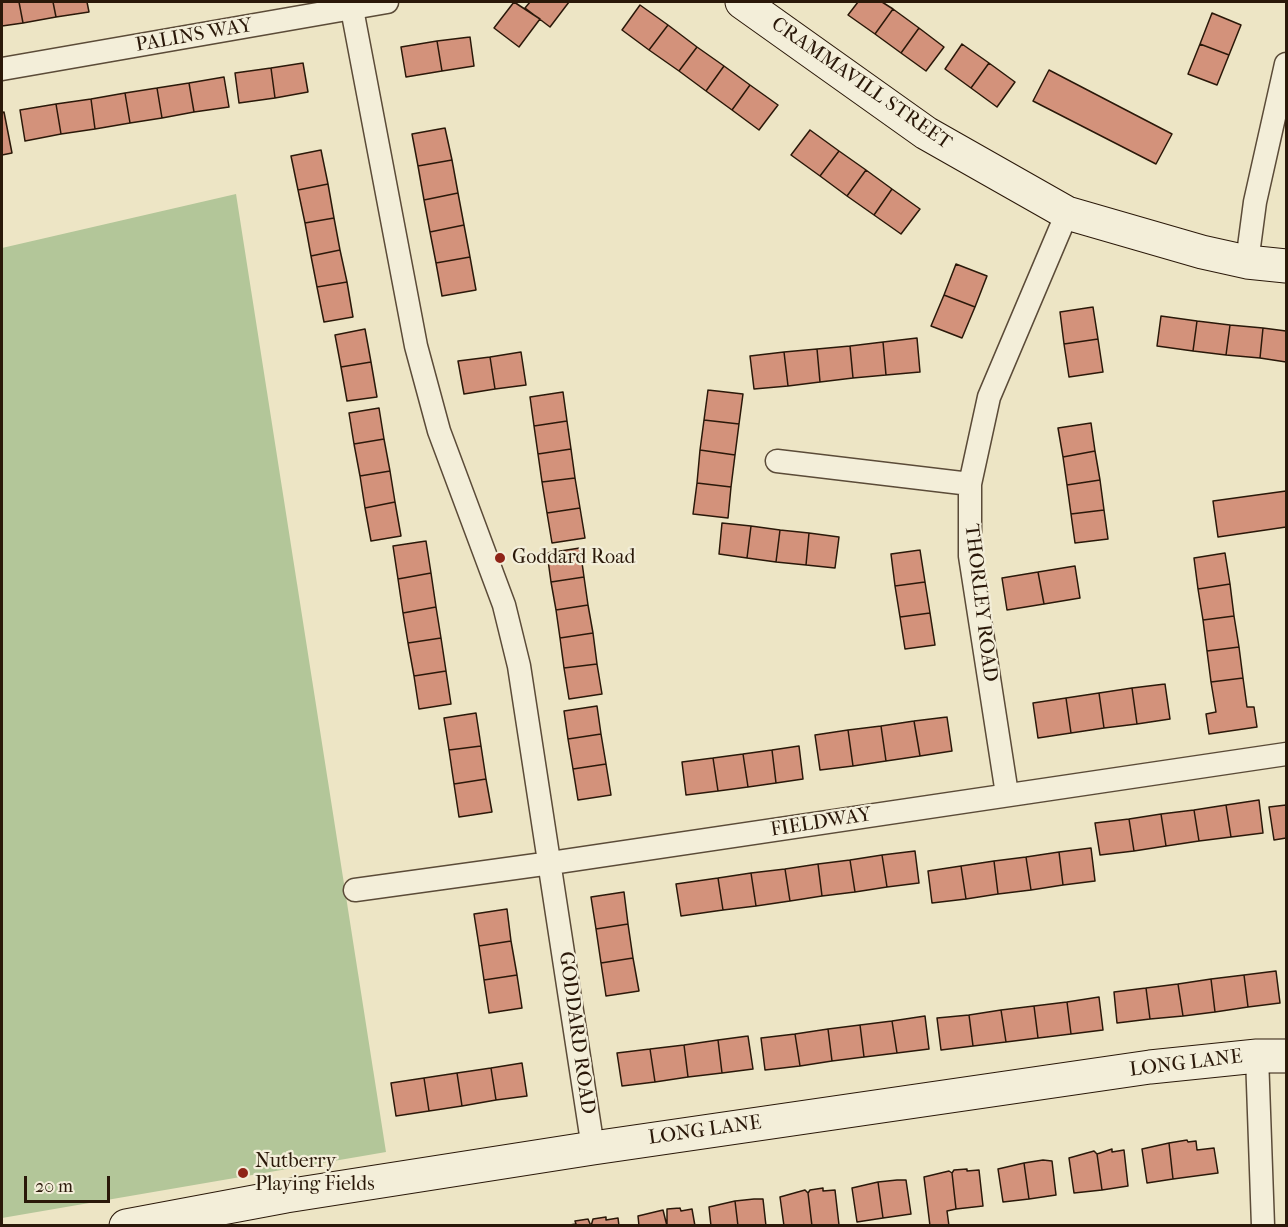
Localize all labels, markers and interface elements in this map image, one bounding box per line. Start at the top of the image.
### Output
street label: CRAMMAVILL STREET [766,13,956,155]
street label: PALINS WAY [134,14,254,58]
street label: THORLEY ROAD [958,523,1002,683]
place label: Goddard Road [512,546,635,570]
marker: Goddard Road [493,551,507,565]
street label: FIELDWAY [769,803,873,843]
street label: GODDARD ROAD [553,950,599,1116]
street label: LONG LANE [1128,1045,1244,1083]
street label: LONG LANE [647,1111,763,1151]
place label: Nutberry Playing Fields [255,1150,375,1197]
scale bar [27,1164,112,1202]
marker: Nutberry Playing Fields [236,1166,250,1180]
text: 20 m [35,1176,73,1197]

